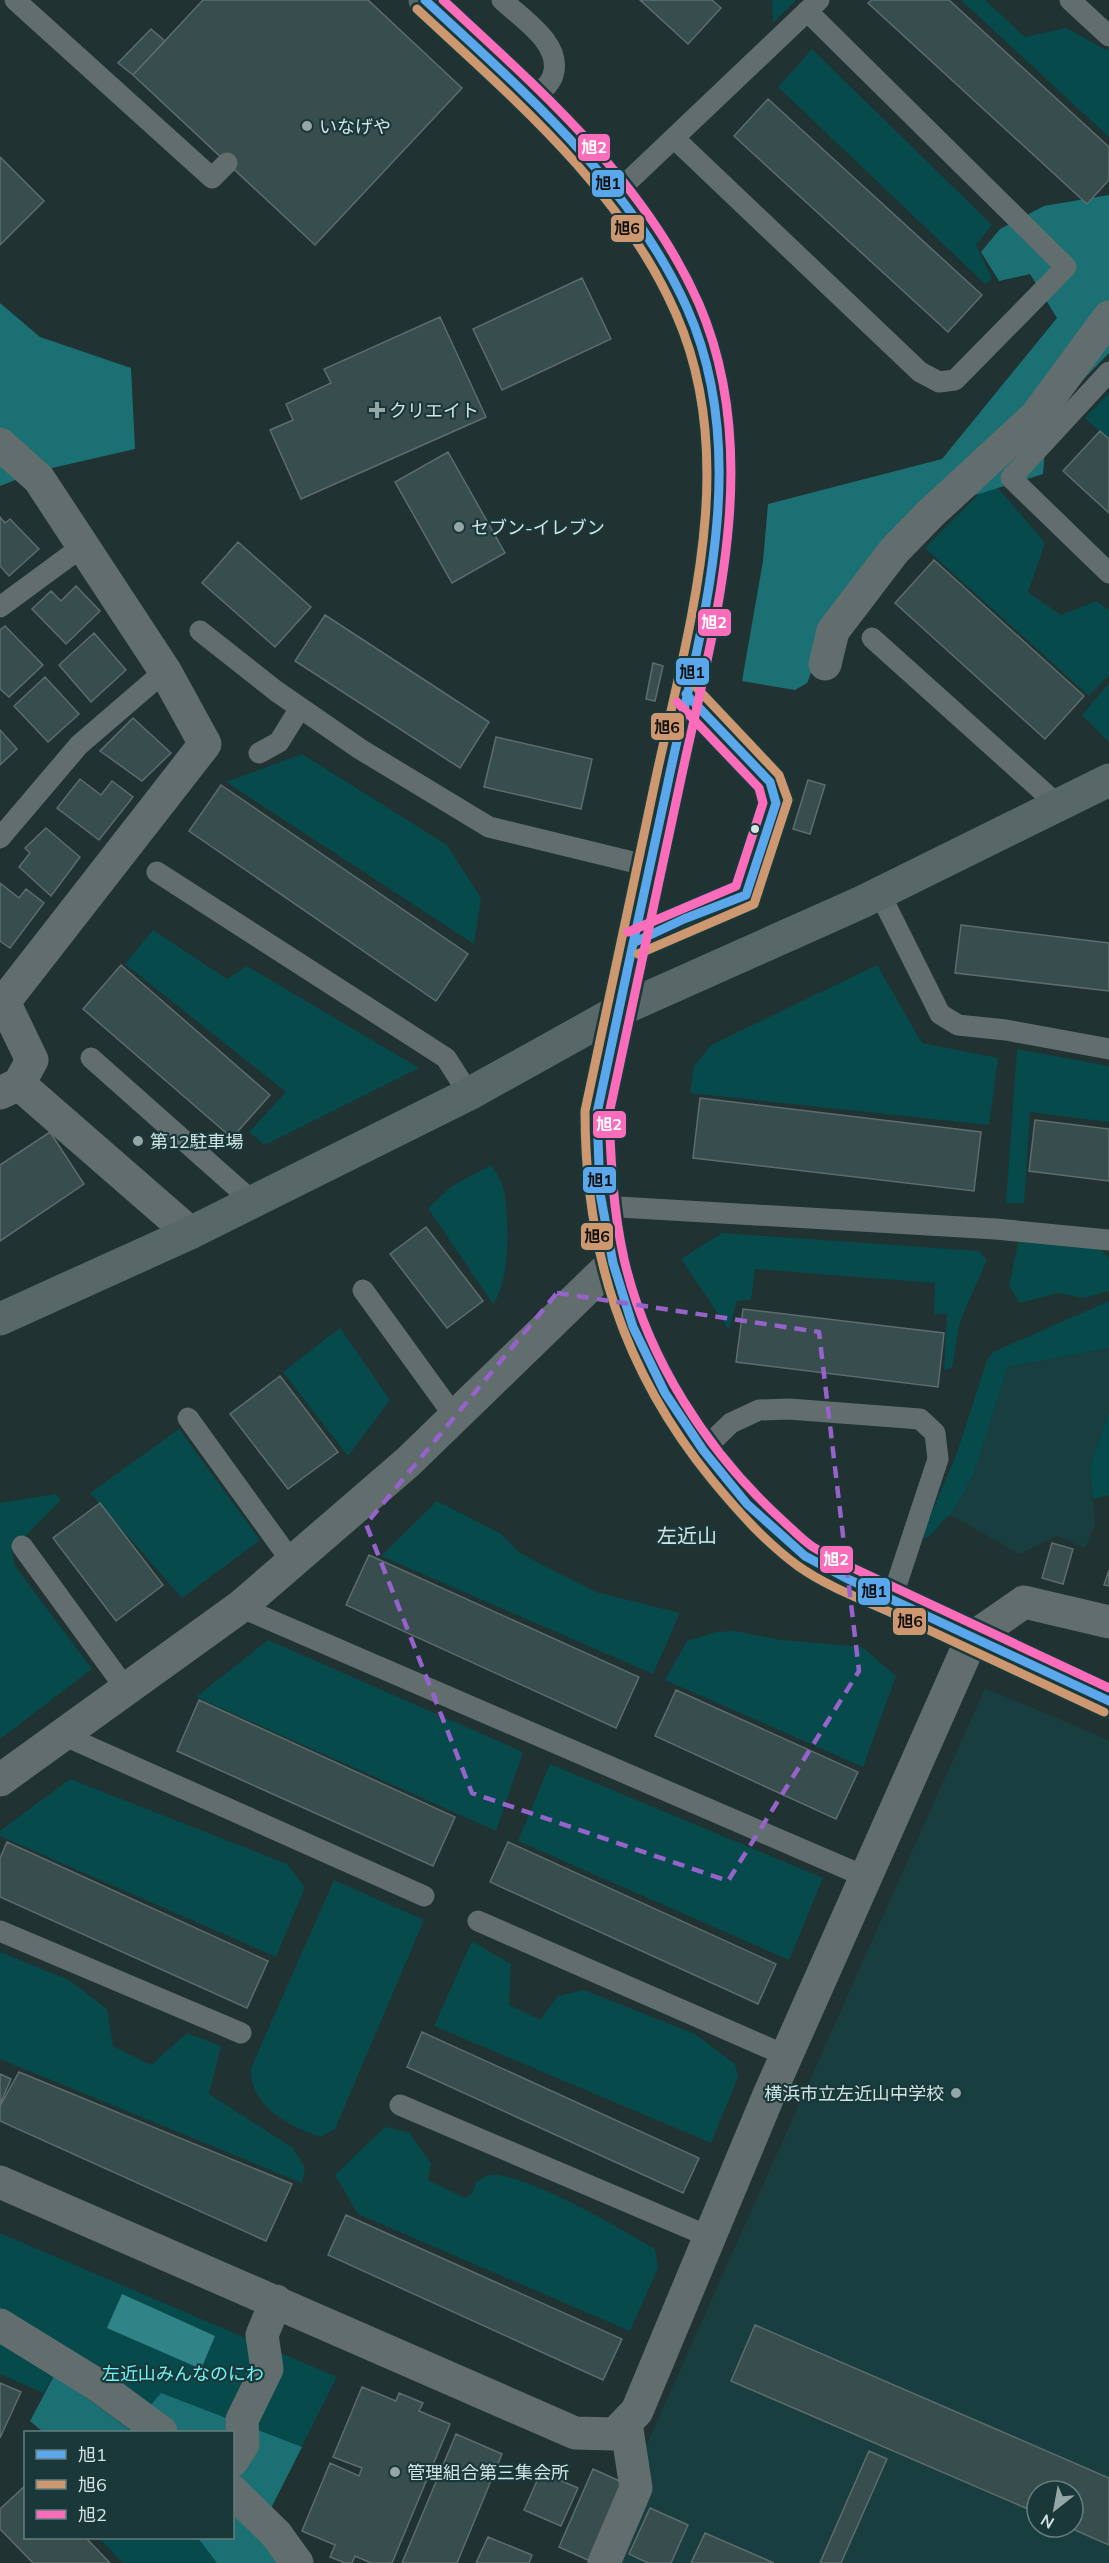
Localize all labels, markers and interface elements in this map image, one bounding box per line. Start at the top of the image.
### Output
place label: いなげや [319,115,391,138]
marker: いなげや [300,119,314,133]
line badge: 旭2 [577,133,611,162]
text: 旭2 [581,137,607,157]
line badge: 旭1 [591,169,625,198]
text: 旭1 [595,173,621,193]
line badge: 旭6 [610,214,645,243]
text: 旭6 [614,218,640,238]
place label: クリエイト [389,399,479,422]
marker: クリエイト [370,403,384,417]
place label: セブン-イレブン [471,516,605,539]
marker: セブン-イレブン [452,520,466,534]
line badge: 旭2 [697,608,732,637]
text: 旭2 [701,612,727,632]
line badge: 旭1 [675,657,710,686]
text: 旭1 [679,662,705,682]
line badge: 旭6 [650,712,685,741]
text: 旭6 [654,717,680,737]
unlabelled marker [749,823,761,835]
line badge: 旭2 [592,1110,627,1139]
text: 旭2 [596,1114,622,1134]
place label: 第12駐車場 [150,1130,244,1153]
marker: 第12駐車場 [131,1134,145,1148]
line badge: 旭1 [582,1166,617,1194]
text: 旭1 [587,1170,613,1190]
line badge: 旭6 [580,1222,614,1251]
text: 旭6 [584,1226,610,1246]
district label: 左近山 [657,1523,717,1548]
line badge: 旭2 [819,1545,854,1574]
text: 旭2 [823,1549,849,1569]
line badge: 旭1 [857,1577,891,1606]
text: 旭1 [861,1581,887,1601]
line badge: 旭6 [892,1607,927,1636]
text: 旭6 [897,1611,923,1631]
place label: 横浜市立左近山中学校 [764,2082,944,2105]
marker: 横浜市立左近山中学校 [949,2086,963,2100]
park label: 左近山みんなのにわ [102,2362,264,2385]
legend [24,2431,234,2539]
text: 旭1 [78,2443,107,2466]
place label: 管理組合第三集会所 [407,2461,569,2484]
marker: 管理組合第三集会所 [388,2465,402,2479]
text: 旭6 [78,2473,107,2496]
north arrow [1025,2479,1085,2539]
text: 旭2 [78,2503,107,2526]
text: N [1037,2510,1058,2534]

